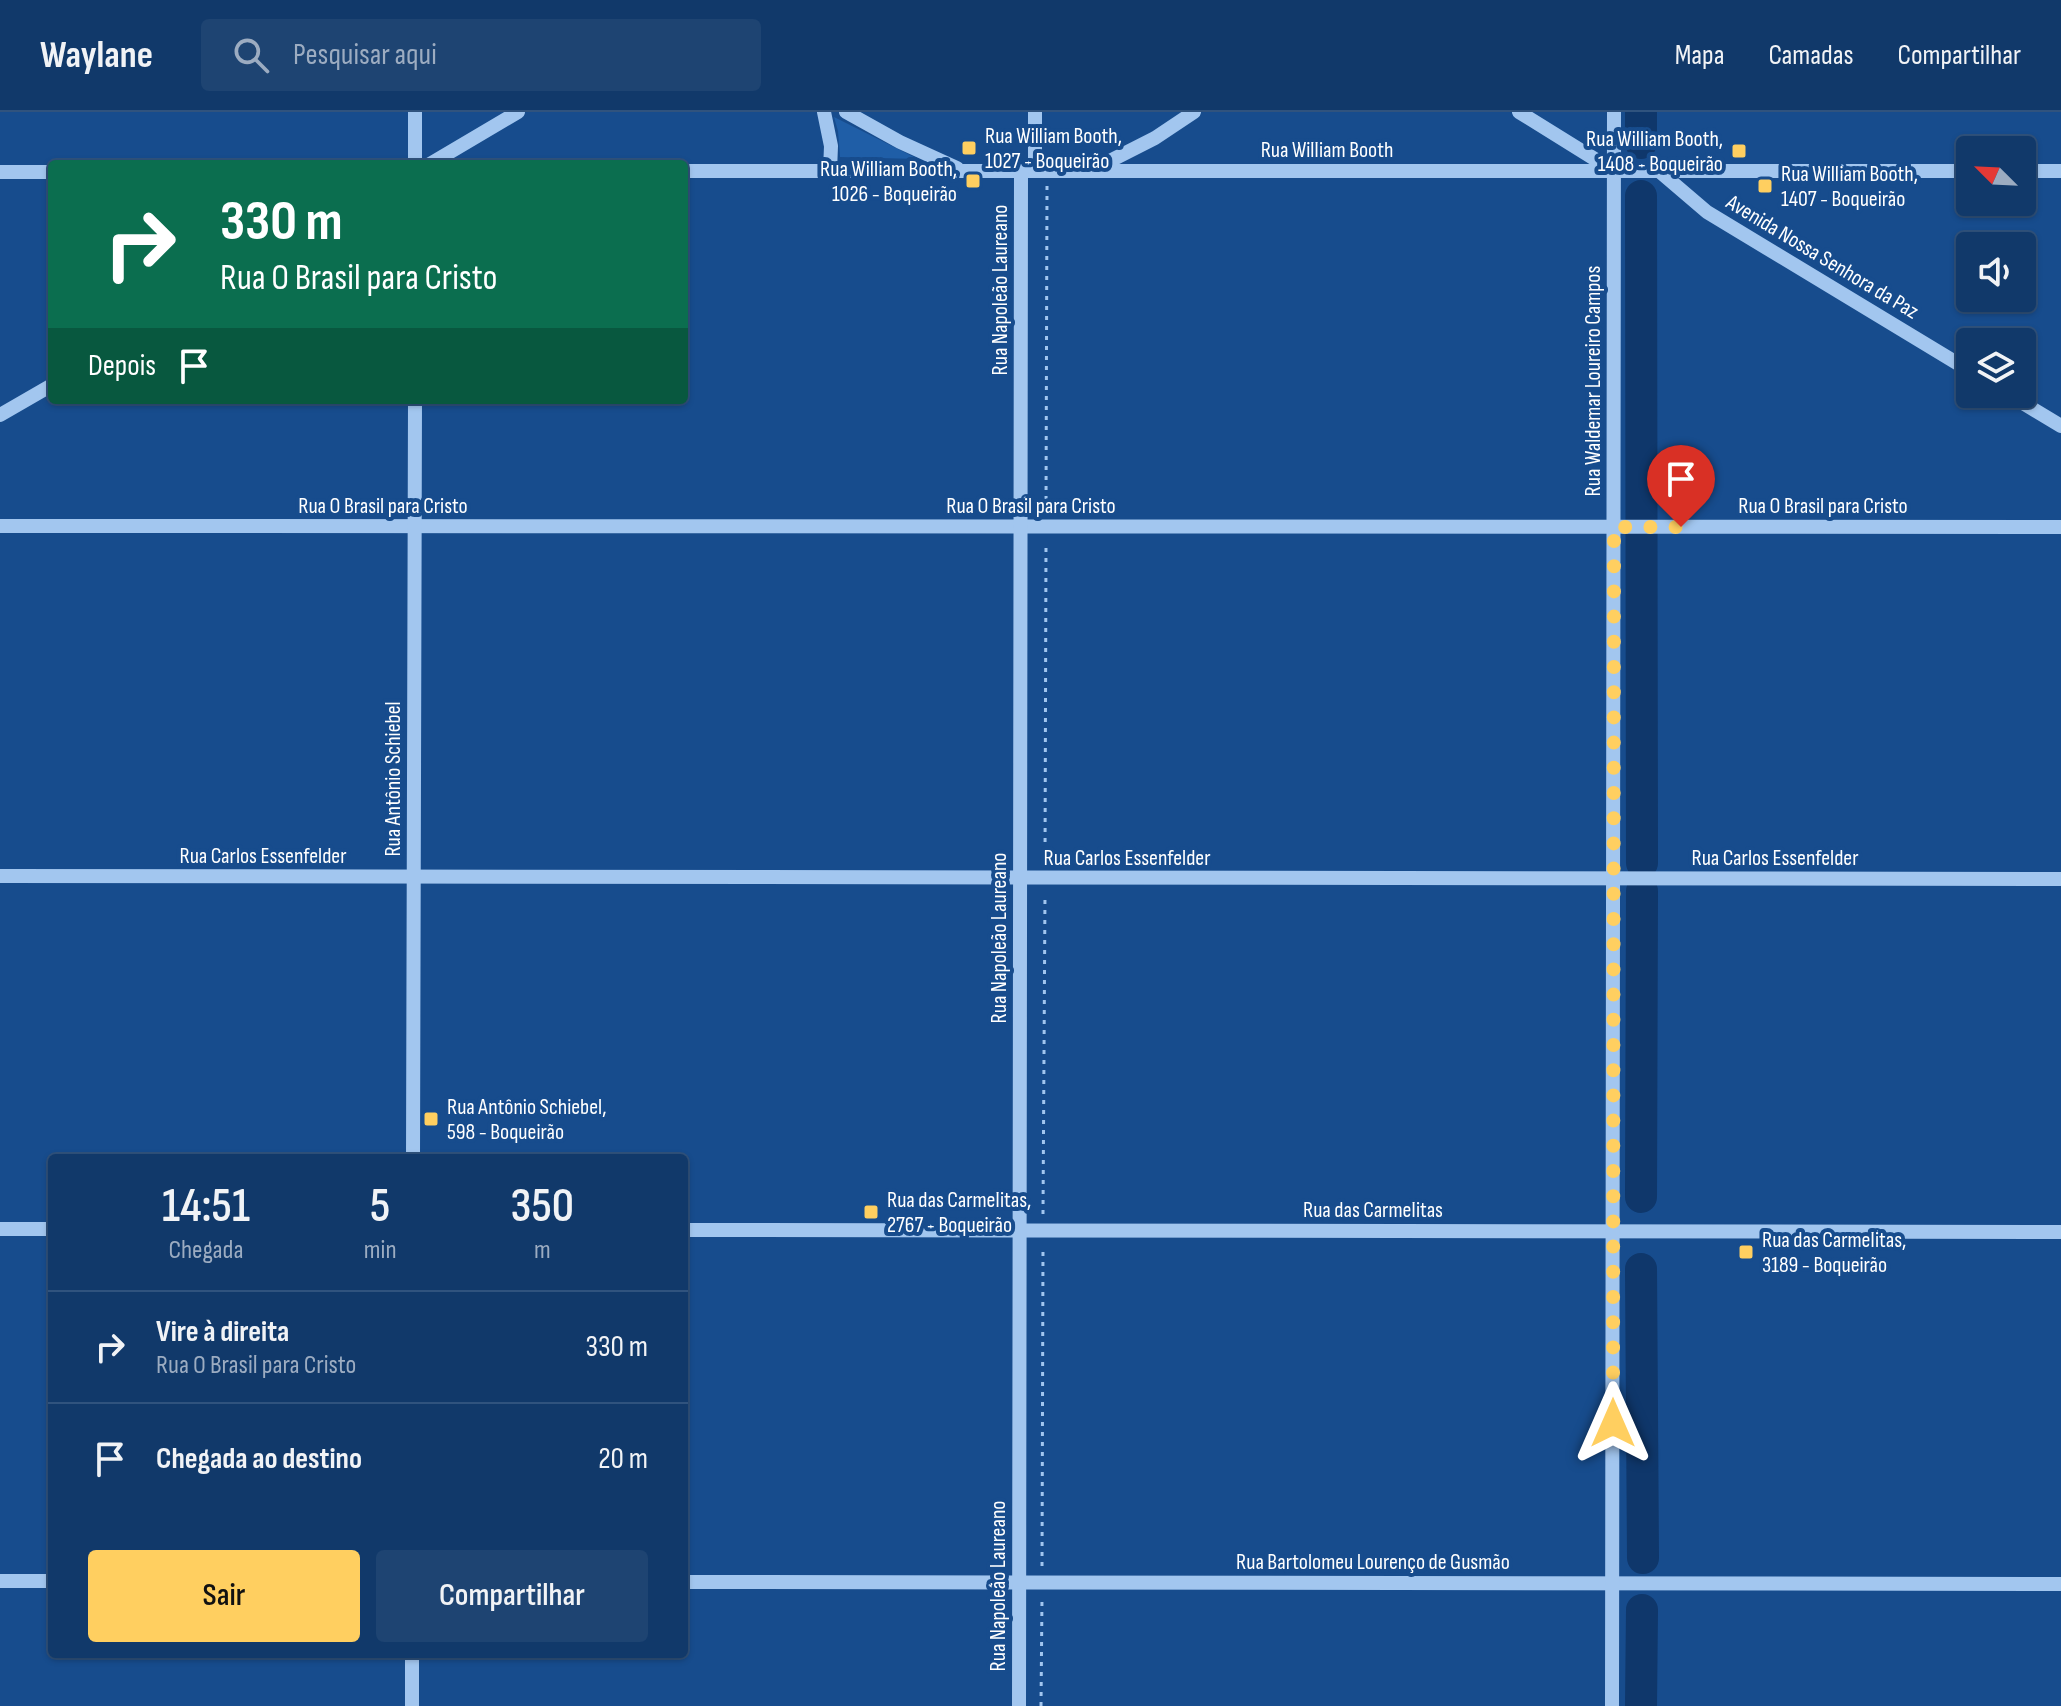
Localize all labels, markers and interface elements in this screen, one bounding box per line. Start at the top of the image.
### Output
search box [201,19,761,91]
text: Waylane [40,33,153,78]
icon: search [229,33,273,77]
text: Pesquisar aqui [293,37,437,73]
text: Mapa [1675,39,1724,72]
text: Camadas [1768,39,1854,72]
text: Compartilhar [1898,39,2021,72]
place label: Rua William Booth, 1027 - Boqueirão [985,123,1122,175]
place label: Rua William Booth, 1408 - Boqueirão [1586,126,1723,178]
north arrow [1956,136,2036,216]
map controls [1956,136,2036,408]
street label: Rua William Booth [1261,137,1393,164]
marker: Rua William Booth, 1027 - Boqueirão [960,139,978,157]
marker: Rua William Booth, 1408 - Boqueirão [1730,142,1748,160]
place label: Rua William Booth, 1026 - Boqueirão [820,156,957,208]
place label: Rua William Booth, 1407 - Boqueirão [1781,161,1918,213]
marker: Rua William Booth, 1026 - Boqueirão [964,172,982,190]
marker: Rua William Booth, 1407 - Boqueirão [1756,177,1774,195]
text: 330 m [220,189,343,256]
street label: Avenida Nossa Senhora da Paz [1720,189,1923,325]
icon: right [88,192,192,296]
street label: Rua Napoleão Laureano [987,205,1014,375]
button: sound [1956,232,2036,312]
text: Rua O Brasil para Cristo [220,257,497,300]
street label: Rua Waldemar Loureiro Campos [1580,266,1607,496]
button: layers [1956,328,2036,408]
icon: arrive [172,344,216,388]
text: Depois [88,348,156,384]
pin [1647,445,1715,527]
icon: arrive [1659,457,1703,501]
street label: Rua O Brasil para Cristo [298,493,468,520]
street label: Rua O Brasil para Cristo [946,493,1116,520]
street label: Rua O Brasil para Cristo [1738,493,1908,520]
street label: Rua Antônio Schiebel [380,701,407,857]
street label: Rua Carlos Essenfelder [179,843,347,870]
street label: Rua Carlos Essenfelder [1043,845,1211,872]
street label: Rua Carlos Essenfelder [1691,845,1859,872]
street label: Rua Napoleão Laureano [986,853,1013,1023]
place label: Rua Antônio Schiebel, 598 - Boqueirão [447,1094,606,1146]
marker: Rua Antônio Schiebel, 598 - Boqueirão [422,1110,440,1128]
text: 14:51 [162,1178,250,1235]
text: 5 [370,1178,390,1235]
text: 350 [511,1178,574,1235]
place label: Rua das Carmelitas, 2767 - Boqueirão [887,1187,1031,1239]
street label: Rua das Carmelitas [1303,1197,1443,1224]
marker: Rua das Carmelitas, 2767 - Boqueirão [862,1203,880,1221]
place label: Rua das Carmelitas, 3189 - Boqueirão [1762,1227,1906,1279]
text: Chegada [168,1235,243,1266]
text: min [364,1235,397,1266]
text: m [534,1235,551,1266]
marker: Rua das Carmelitas, 3189 - Boqueirão [1737,1243,1755,1261]
text: Vire à direita [156,1314,289,1350]
icon: right [88,1325,132,1369]
text: 330 m [585,1329,648,1365]
text: Rua O Brasil para Cristo [156,1350,356,1381]
position arrow [1571,1381,1655,1465]
icon: arrive [88,1437,132,1481]
text: Chegada ao destino [156,1441,362,1477]
text: 20 m [598,1441,648,1477]
street label: Rua Napoleão Laureano [985,1501,1012,1671]
street label: Rua Bartolomeu Lourenço de Gusmão [1236,1549,1510,1576]
button: Sair [88,1550,360,1642]
button: Compartilhar [376,1550,648,1642]

